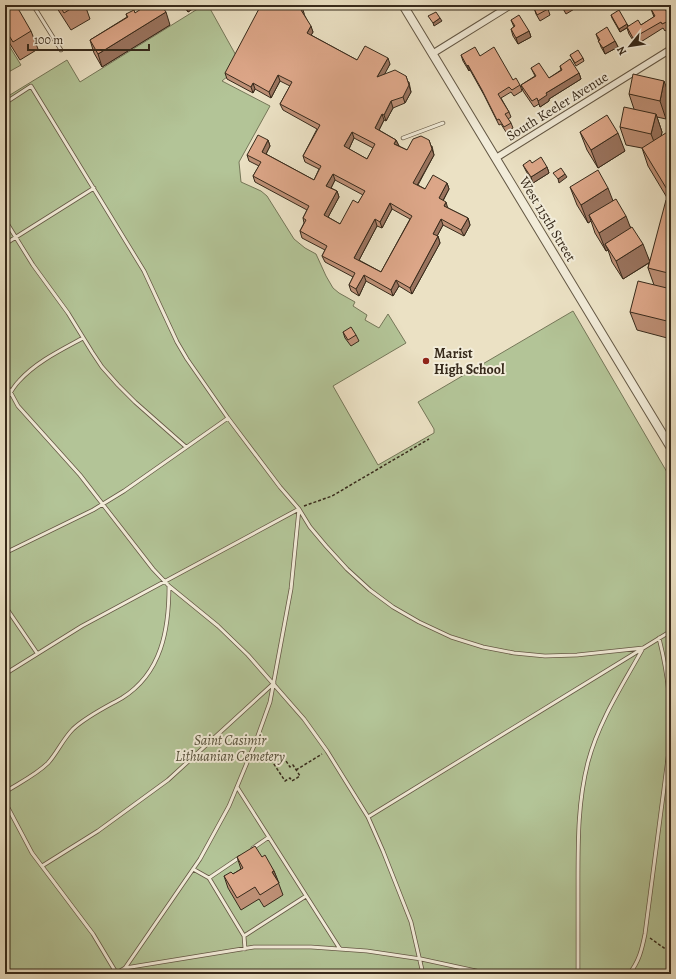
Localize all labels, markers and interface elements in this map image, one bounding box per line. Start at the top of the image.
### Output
scale bar [28,26,149,52]
north arrow [610,26,650,66]
text: 100 m [34,32,63,48]
text: N [613,44,630,58]
street label: South Keeler Avenue [503,67,612,145]
street label: West 115th Street [514,172,581,266]
place label: Marist High School [434,344,505,379]
marker: Marist High School [421,356,431,366]
park label: Saint Casimir Lithuanian Cemetery [175,731,285,766]

